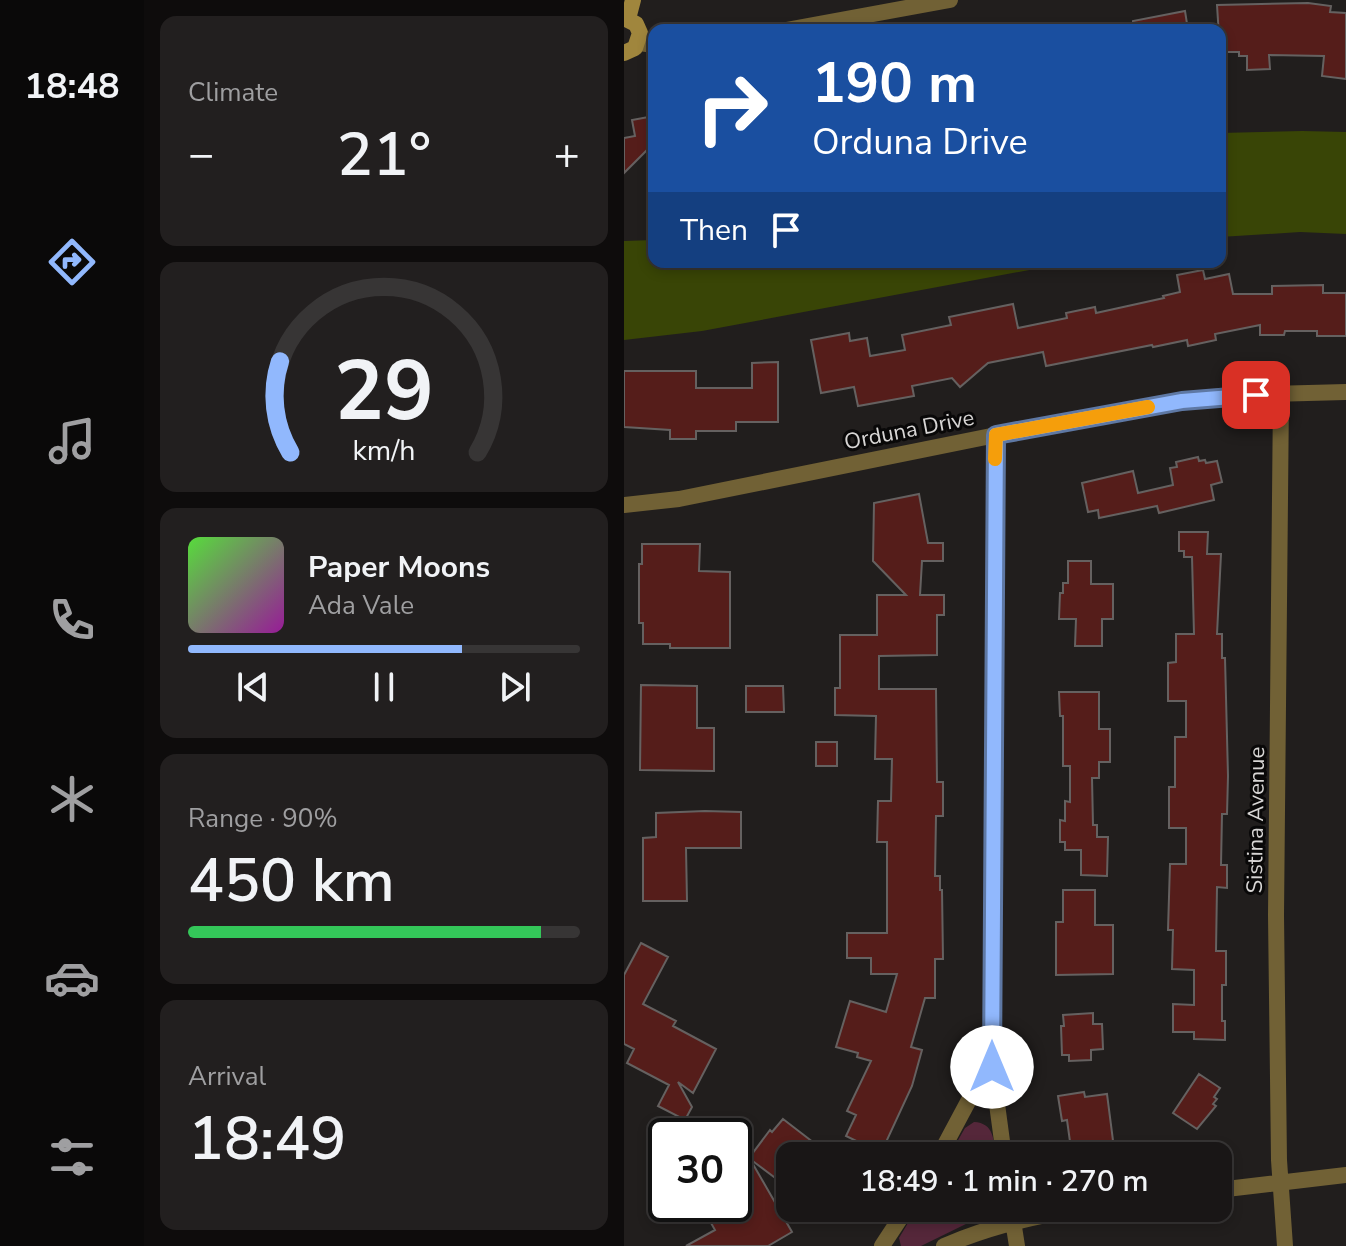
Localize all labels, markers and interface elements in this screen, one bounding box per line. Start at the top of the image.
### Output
text: 190 m [812,45,977,122]
icon: right [680,56,784,160]
text: 18:48 [24,62,120,111]
text: Climate [188,75,278,110]
text: 21° [337,114,431,196]
text: Orduna Drive [812,118,1028,167]
text: − [188,125,214,185]
text: + [554,125,580,185]
icon: arrive [764,208,808,252]
text: Then [680,210,748,251]
icon: directions [44,234,100,290]
text: 29 [334,335,434,448]
pin [1222,361,1290,429]
icon: arrive [1234,373,1278,417]
street label: Orduna Drive [842,403,977,457]
icon: music [44,413,100,469]
text: km/h [353,431,415,470]
text: Paper Moons [308,547,490,588]
text: Ada Vale [308,588,414,623]
icon: phone [44,592,100,648]
icon: previous [231,665,275,709]
icon: pause [362,665,406,709]
icon: next [493,665,537,709]
street label: Sistina Avenue [1240,746,1272,894]
icon: climate [44,771,100,827]
text: Range · 90% [188,801,338,836]
text: 450 km [188,840,395,922]
icon: car [44,950,100,1006]
position arrow [950,1025,1034,1109]
text: Arrival [188,1059,266,1094]
text: 18:49 [188,1098,346,1180]
speed limit sign: 30 [648,1118,752,1222]
icon: filters [44,1129,100,1185]
text: 18:49 · 1 min · 270 m [859,1161,1149,1202]

